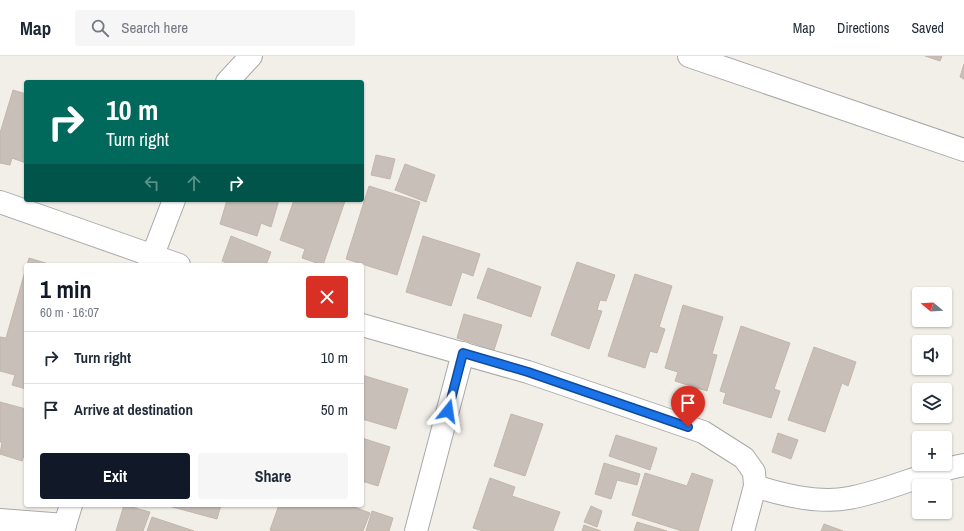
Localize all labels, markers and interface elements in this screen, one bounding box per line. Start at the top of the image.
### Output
search box [75,10,355,46]
text: Map [20,15,51,41]
icon: search [89,17,111,39]
text: Search here [121,17,188,38]
text: Map [793,19,815,37]
text: Directions [837,19,889,37]
text: Saved [911,19,944,37]
text: 10 m [106,91,158,129]
icon: right [40,96,92,148]
text: Turn right [106,127,169,152]
icon: left [141,172,163,194]
icon: ahead [183,172,205,194]
icon: right [225,172,247,194]
text: 1 min [40,273,91,305]
button: close [306,276,348,318]
north arrow [912,287,952,327]
map controls [912,287,952,519]
text: 60 m · 16:07 [40,304,99,321]
button: sound [912,335,952,375]
icon: right [40,347,62,369]
text: Turn right [74,347,131,368]
text: 10 m [321,347,348,368]
button: layers [912,383,952,423]
pin [671,386,705,427]
position arrow [427,390,469,432]
icon: arrive [677,392,699,414]
icon: arrive [40,399,62,421]
text: Arrive at destination [74,399,193,420]
text: 50 m [321,399,348,420]
button: + [912,431,952,471]
button: Exit [40,453,190,499]
button: Share [198,453,348,499]
button: − [912,479,952,519]

